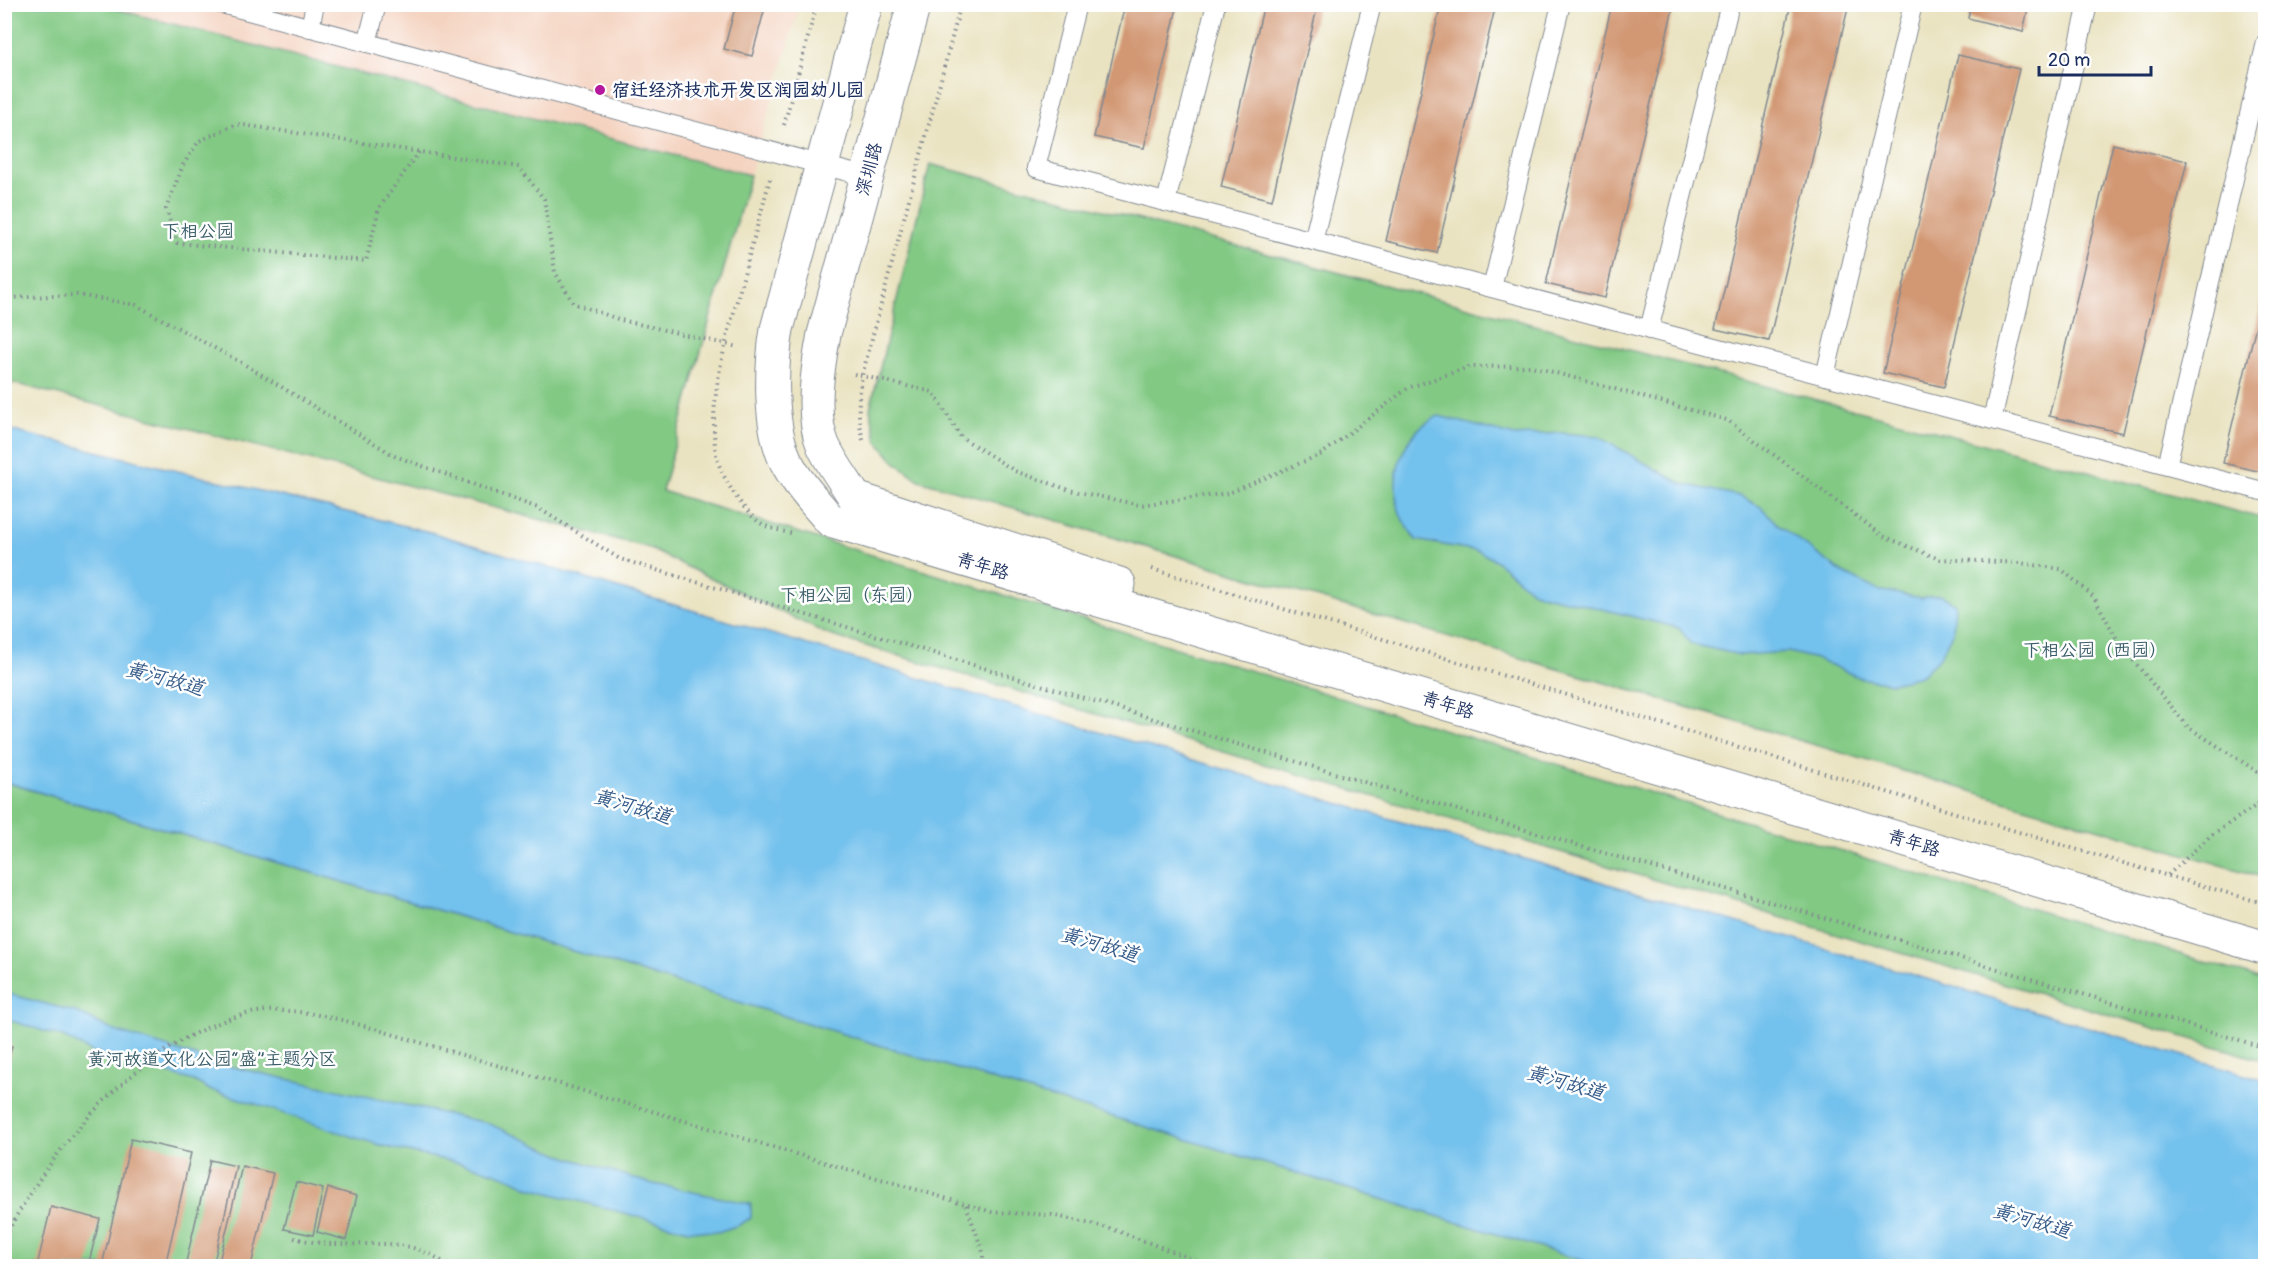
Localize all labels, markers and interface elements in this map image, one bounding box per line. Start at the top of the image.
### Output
scale bar [2039,39,2152,77]
text: 20 m [2048,49,2090,72]
place label: 宿迁经济技术开发区润园幼儿园 [612,79,864,102]
marker: 宿迁经济技术开发区润园幼儿园 [593,83,607,97]
street label: 深圳路 [851,140,888,198]
park label: 下相公园 [162,220,234,243]
street label: 青年路 [954,548,1012,585]
park label: 下相公园（东园） [780,584,924,607]
park label: 下相公园（西园） [2023,639,2167,662]
water label: 黄河故道 [123,656,209,701]
street label: 青年路 [1419,687,1477,724]
water label: 黄河故道 [591,783,677,830]
street label: 青年路 [1885,825,1943,862]
water label: 黄河故道 [1058,921,1144,968]
park label: 黄河故道文化公园“盛”主题分区 [87,1048,337,1071]
water label: 黄河故道 [1524,1059,1610,1106]
water label: 黄河故道 [1990,1197,2076,1244]

